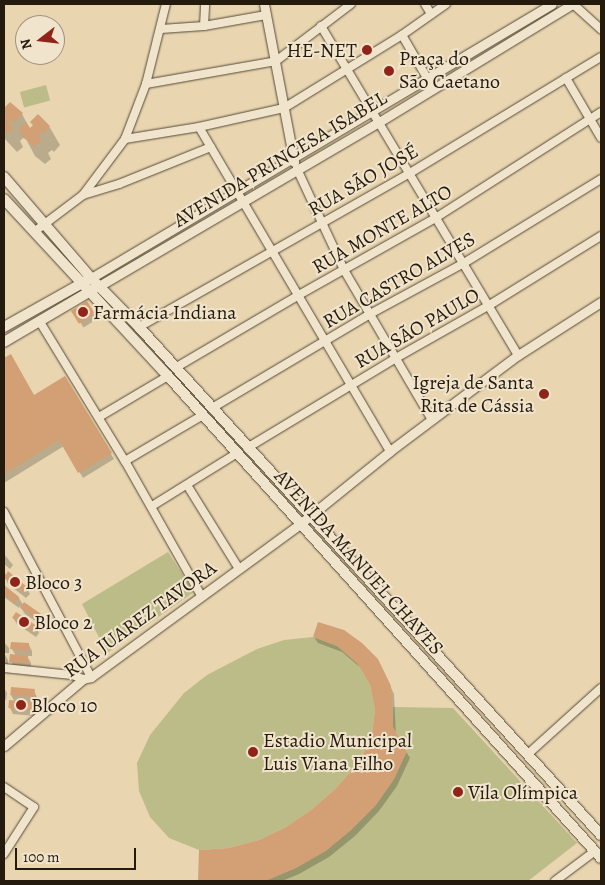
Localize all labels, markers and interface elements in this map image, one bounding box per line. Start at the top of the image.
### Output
north arrow [15,15,65,65]
text: N [16,36,37,52]
place label: HE-NET [287,38,357,62]
marker: HE-NET [361,44,373,56]
place label: Praça do São Caetano [399,47,500,94]
marker: Praça do São Caetano [383,65,395,77]
street label: AVENIDA PRINCESA ISABEL [169,86,391,232]
street label: RUA SÃO JOSÉ [303,139,423,221]
street label: RUA MONTE ALTO [308,179,456,279]
street label: RUA CASTRO ALVES [318,227,480,333]
street label: RUA SÃO PAULO [350,283,484,373]
place label: Farmácia Indiana [93,300,237,324]
marker: Farmácia Indiana [77,306,89,318]
place label: Igreja de Santa Rita de Cássia [412,370,534,417]
marker: Igreja de Santa Rita de Cássia [538,388,550,400]
street label: AVENIDA MANUEL CHAVES [269,464,449,660]
street label: RUA JUAREZ TAVORA [59,556,221,682]
place label: Bloco 3 [25,570,82,594]
marker: Bloco 3 [9,576,21,588]
place label: Bloco 2 [34,610,92,634]
marker: Bloco 2 [18,616,30,628]
place label: Bloco 10 [31,693,97,717]
marker: Bloco 10 [15,699,27,711]
place label: Estadio Municipal Luis Viana Filho [263,728,412,775]
marker: Estadio Municipal Luis Viana Filho [247,746,259,758]
place label: Vila Olímpica [468,780,578,804]
marker: Vila Olímpica [452,786,464,798]
scale bar [18,838,139,870]
text: 100 m [23,847,60,867]

